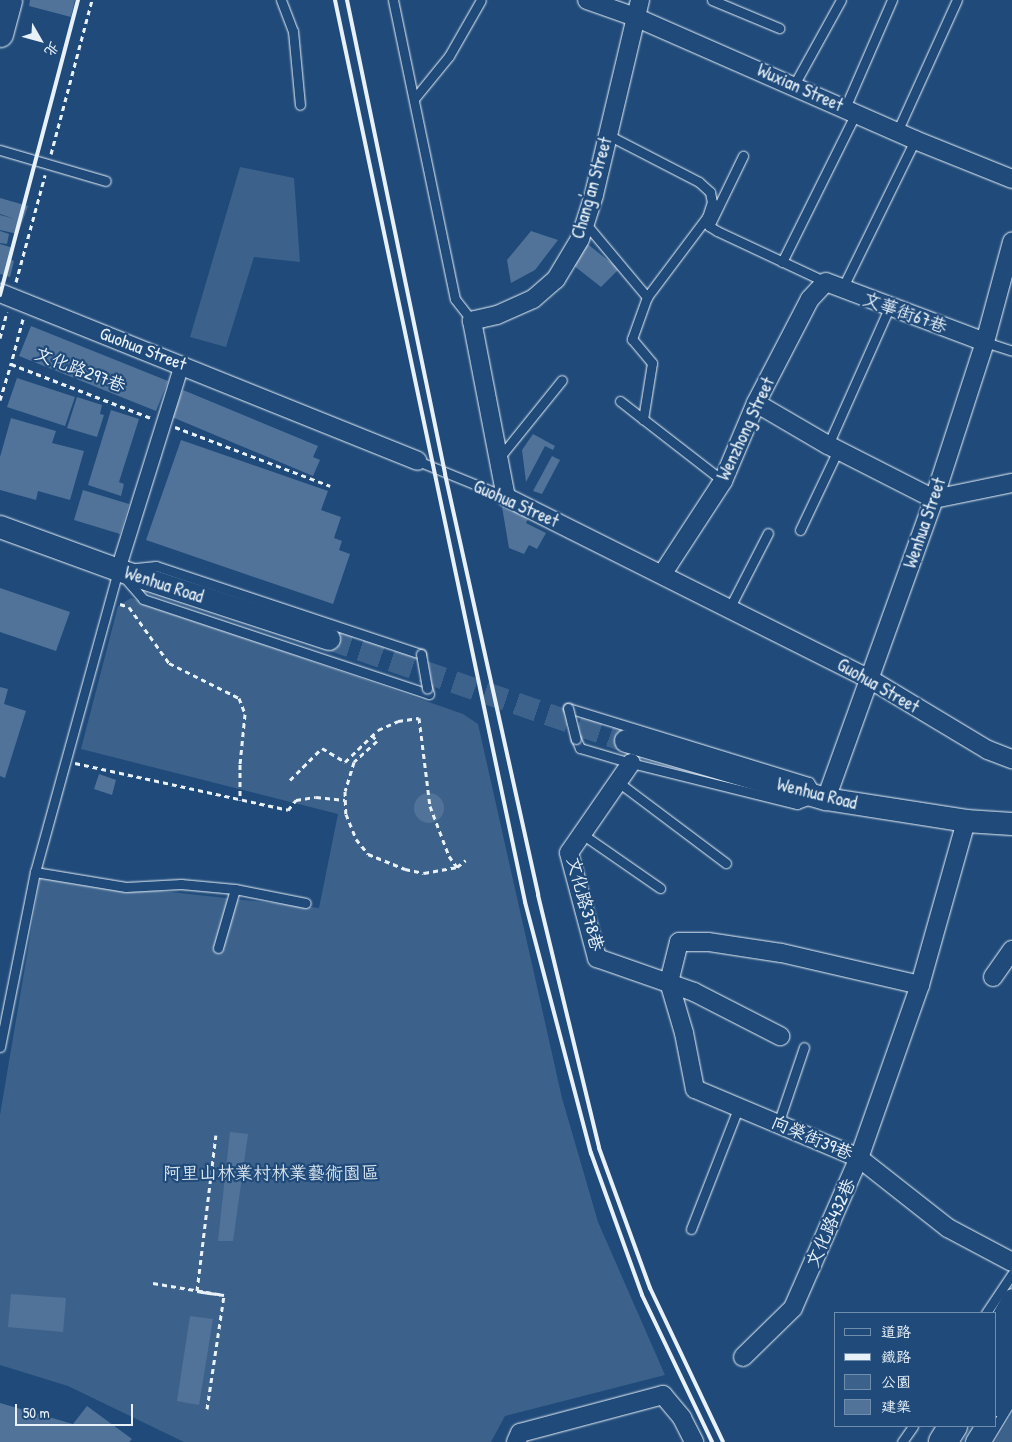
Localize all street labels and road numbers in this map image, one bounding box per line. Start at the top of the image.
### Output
street label: Wuxian Street [754,60,846,116]
street label: Chang'an Street [567,135,617,241]
street label: 文華街67巷 [860,288,950,338]
street label: Guohua Street [97,323,189,375]
street label: 文化路297巷 [31,343,129,397]
street label: Wenzhong Street [713,374,779,484]
street label: Wenhua Street [899,475,951,571]
street label: Guohua Street [470,476,562,532]
street label: Wenhua Road [122,562,206,608]
street label: Guohua Street [833,654,923,718]
street label: Wenhua Road [775,774,859,814]
street label: 文化路378巷 [562,854,608,954]
street label: 向榮街39巷 [768,1111,856,1165]
street label: 文化路432巷 [802,1175,860,1271]

